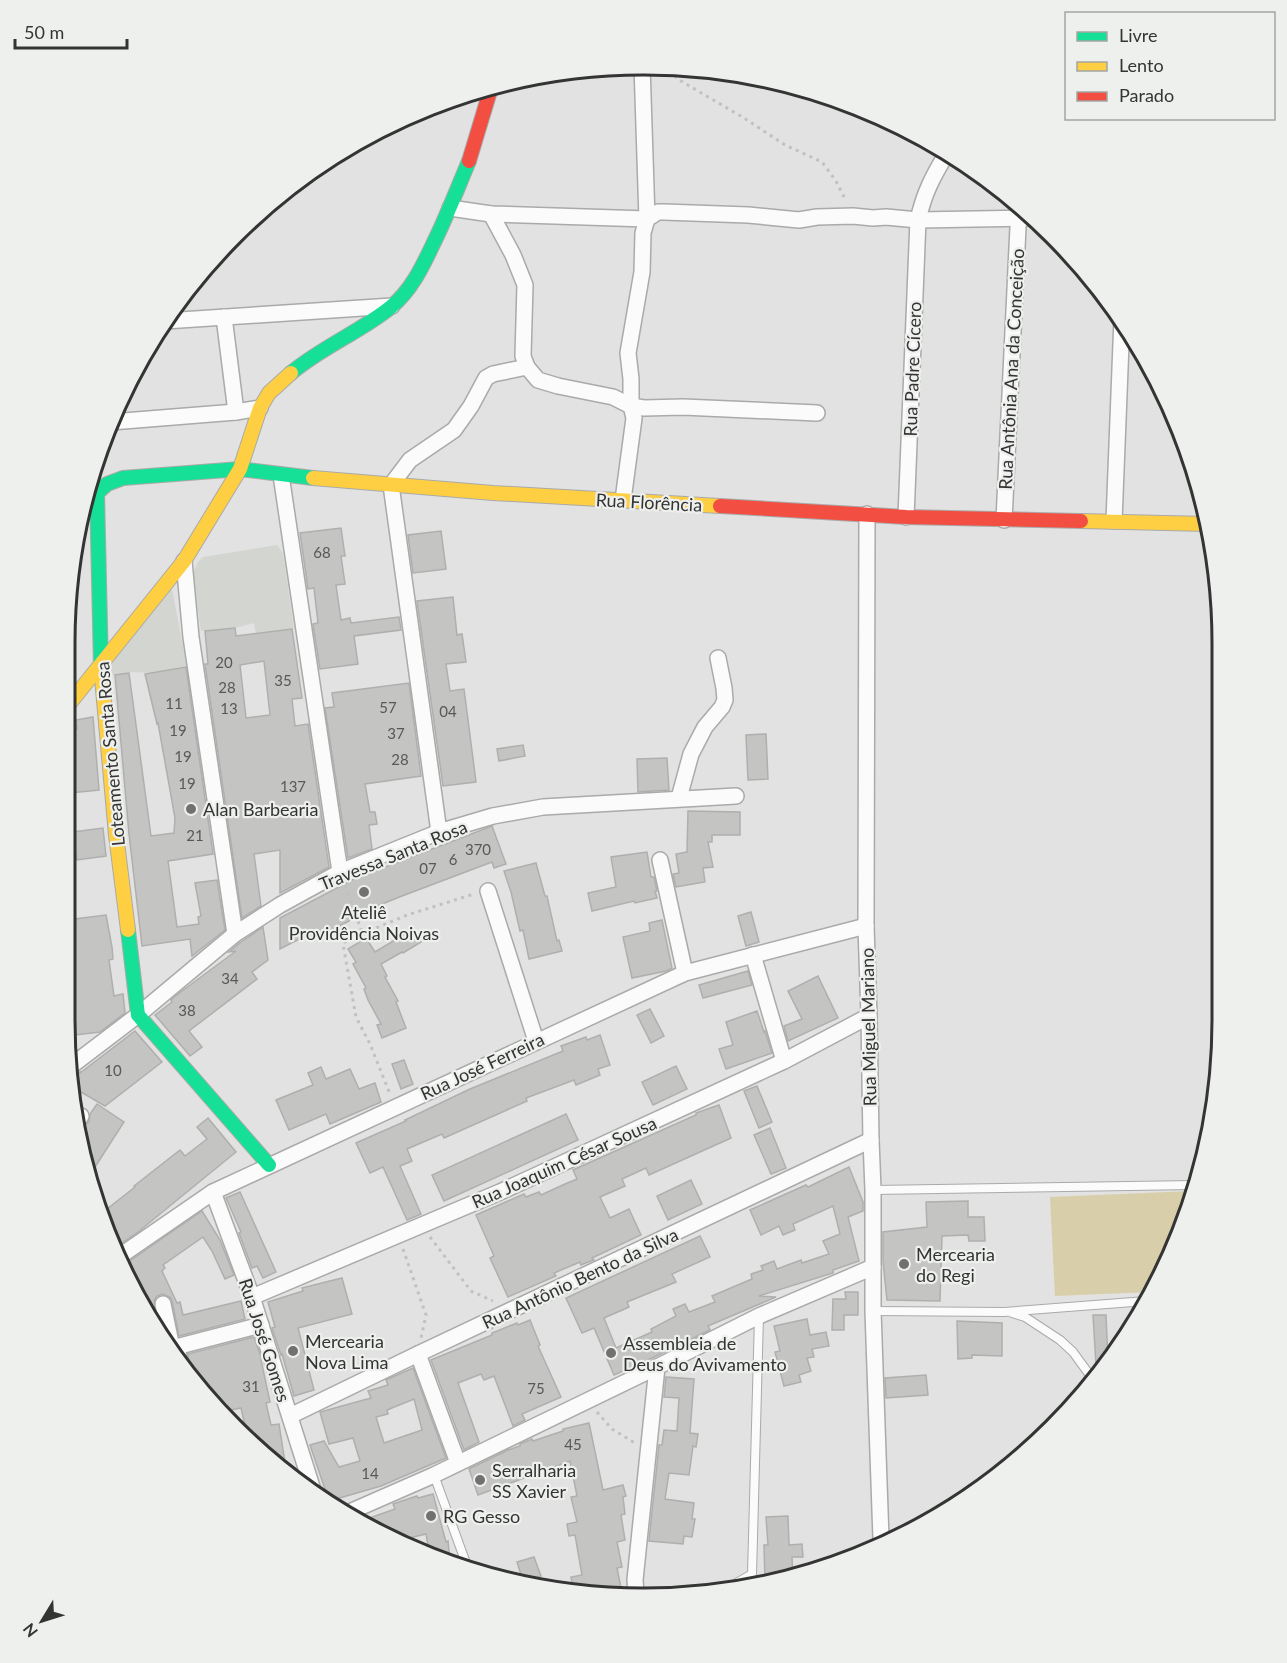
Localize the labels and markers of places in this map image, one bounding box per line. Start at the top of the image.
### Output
place label: Alan Barbearia [203,798,318,820]
marker: Alan Barbearia [184,802,198,816]
marker: Ateliê Providência Noivas [357,885,371,899]
place label: Ateliê Providência Noivas [289,901,439,944]
place label: Mercearia do Regi [916,1243,995,1286]
marker: Mercearia do Regi [897,1257,911,1271]
place label: Mercearia Nova Lima [305,1330,388,1373]
place label: Assembleia de Deus do Avivamento [623,1332,787,1375]
marker: Mercearia Nova Lima [286,1344,300,1358]
marker: Assembleia de Deus do Avivamento [604,1346,618,1360]
place label: Serralharia SS Xavier [492,1459,576,1502]
marker: Serralharia SS Xavier [473,1473,487,1487]
place label: RG Gesso [443,1505,520,1527]
marker: RG Gesso [424,1509,438,1523]

